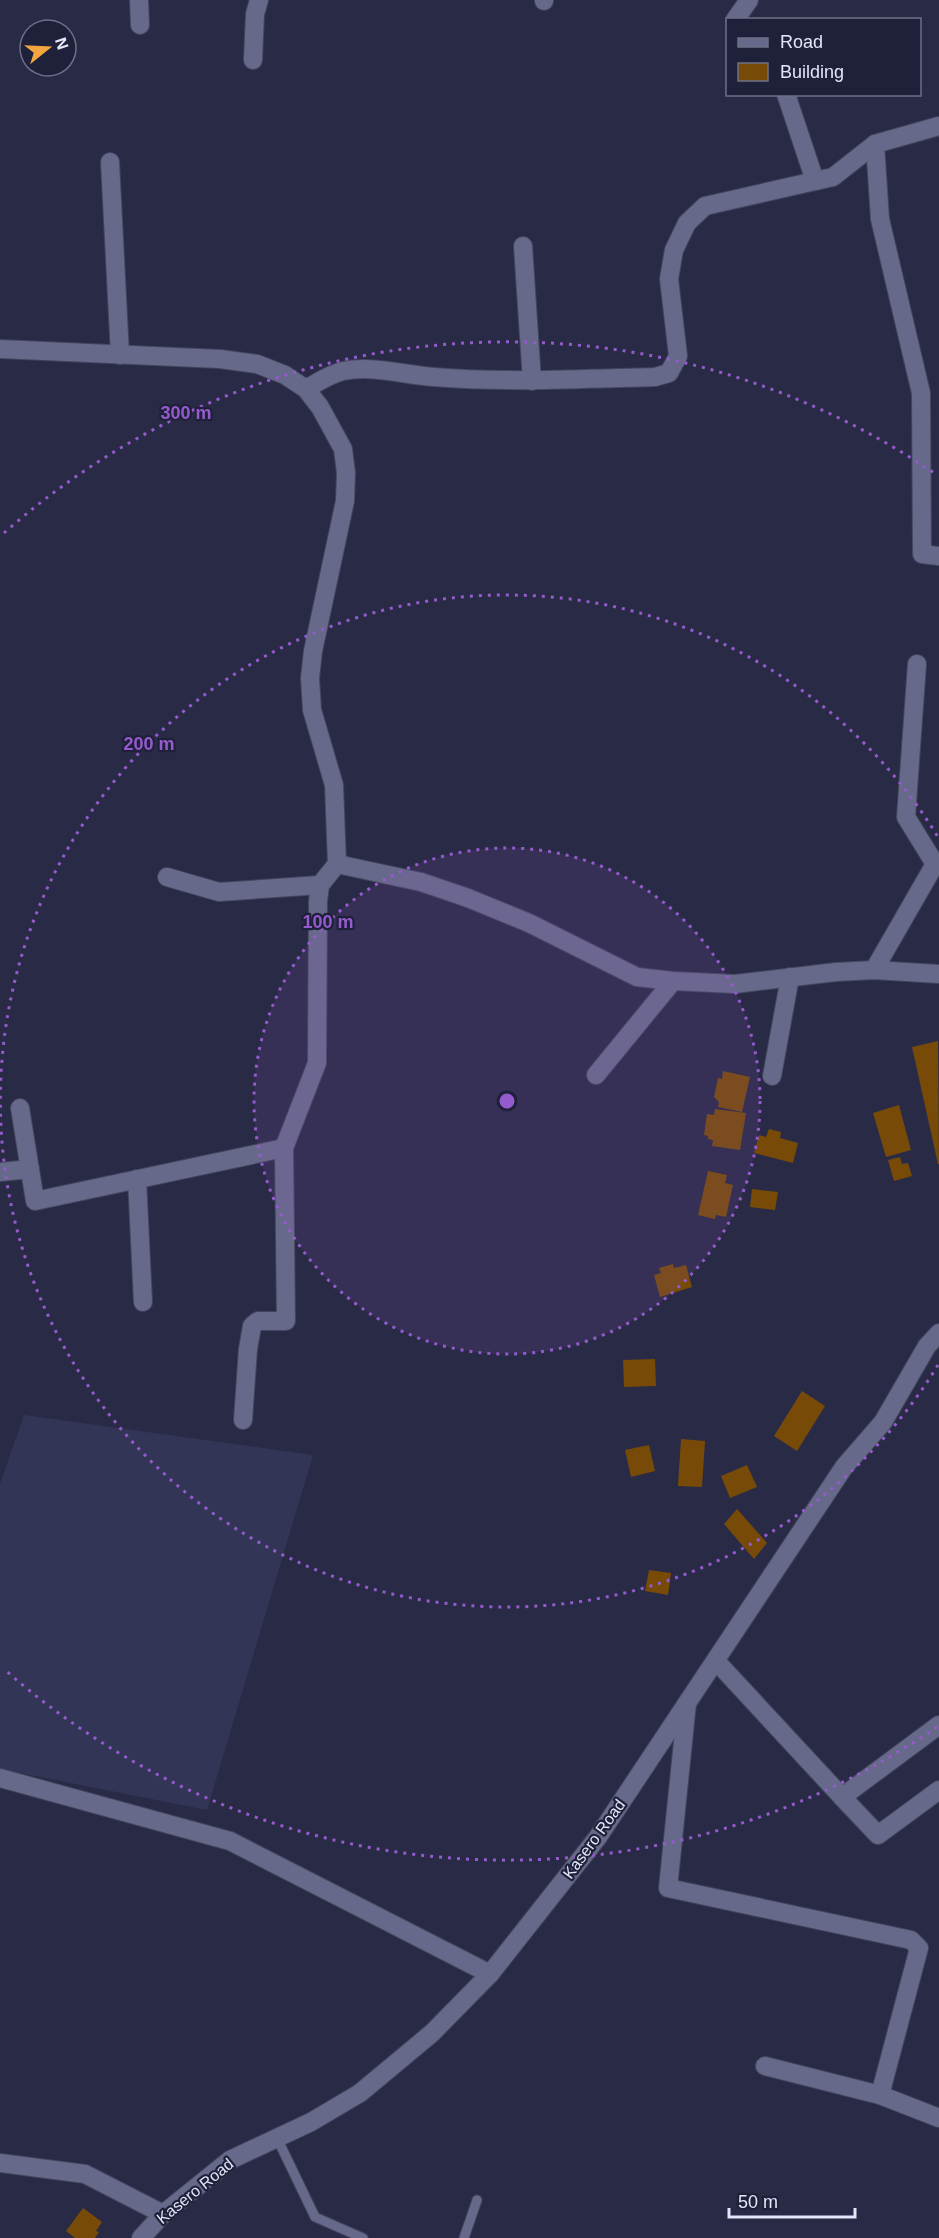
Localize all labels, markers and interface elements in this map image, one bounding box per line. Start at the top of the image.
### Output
north arrow [18,18,78,78]
legend [726,18,921,96]
text: Road [780,32,823,52]
text: N [52,35,72,52]
text: Building [780,62,844,82]
text: 300 m [160,403,212,423]
text: 200 m [123,734,175,754]
text: 100 m [302,912,354,932]
centre of rings [497,1091,517,1111]
street label: Kasero Road [560,1796,628,1882]
street label: Kasero Road [153,2155,237,2227]
scale bar [729,2181,855,2219]
text: 50 m [738,2192,778,2212]

